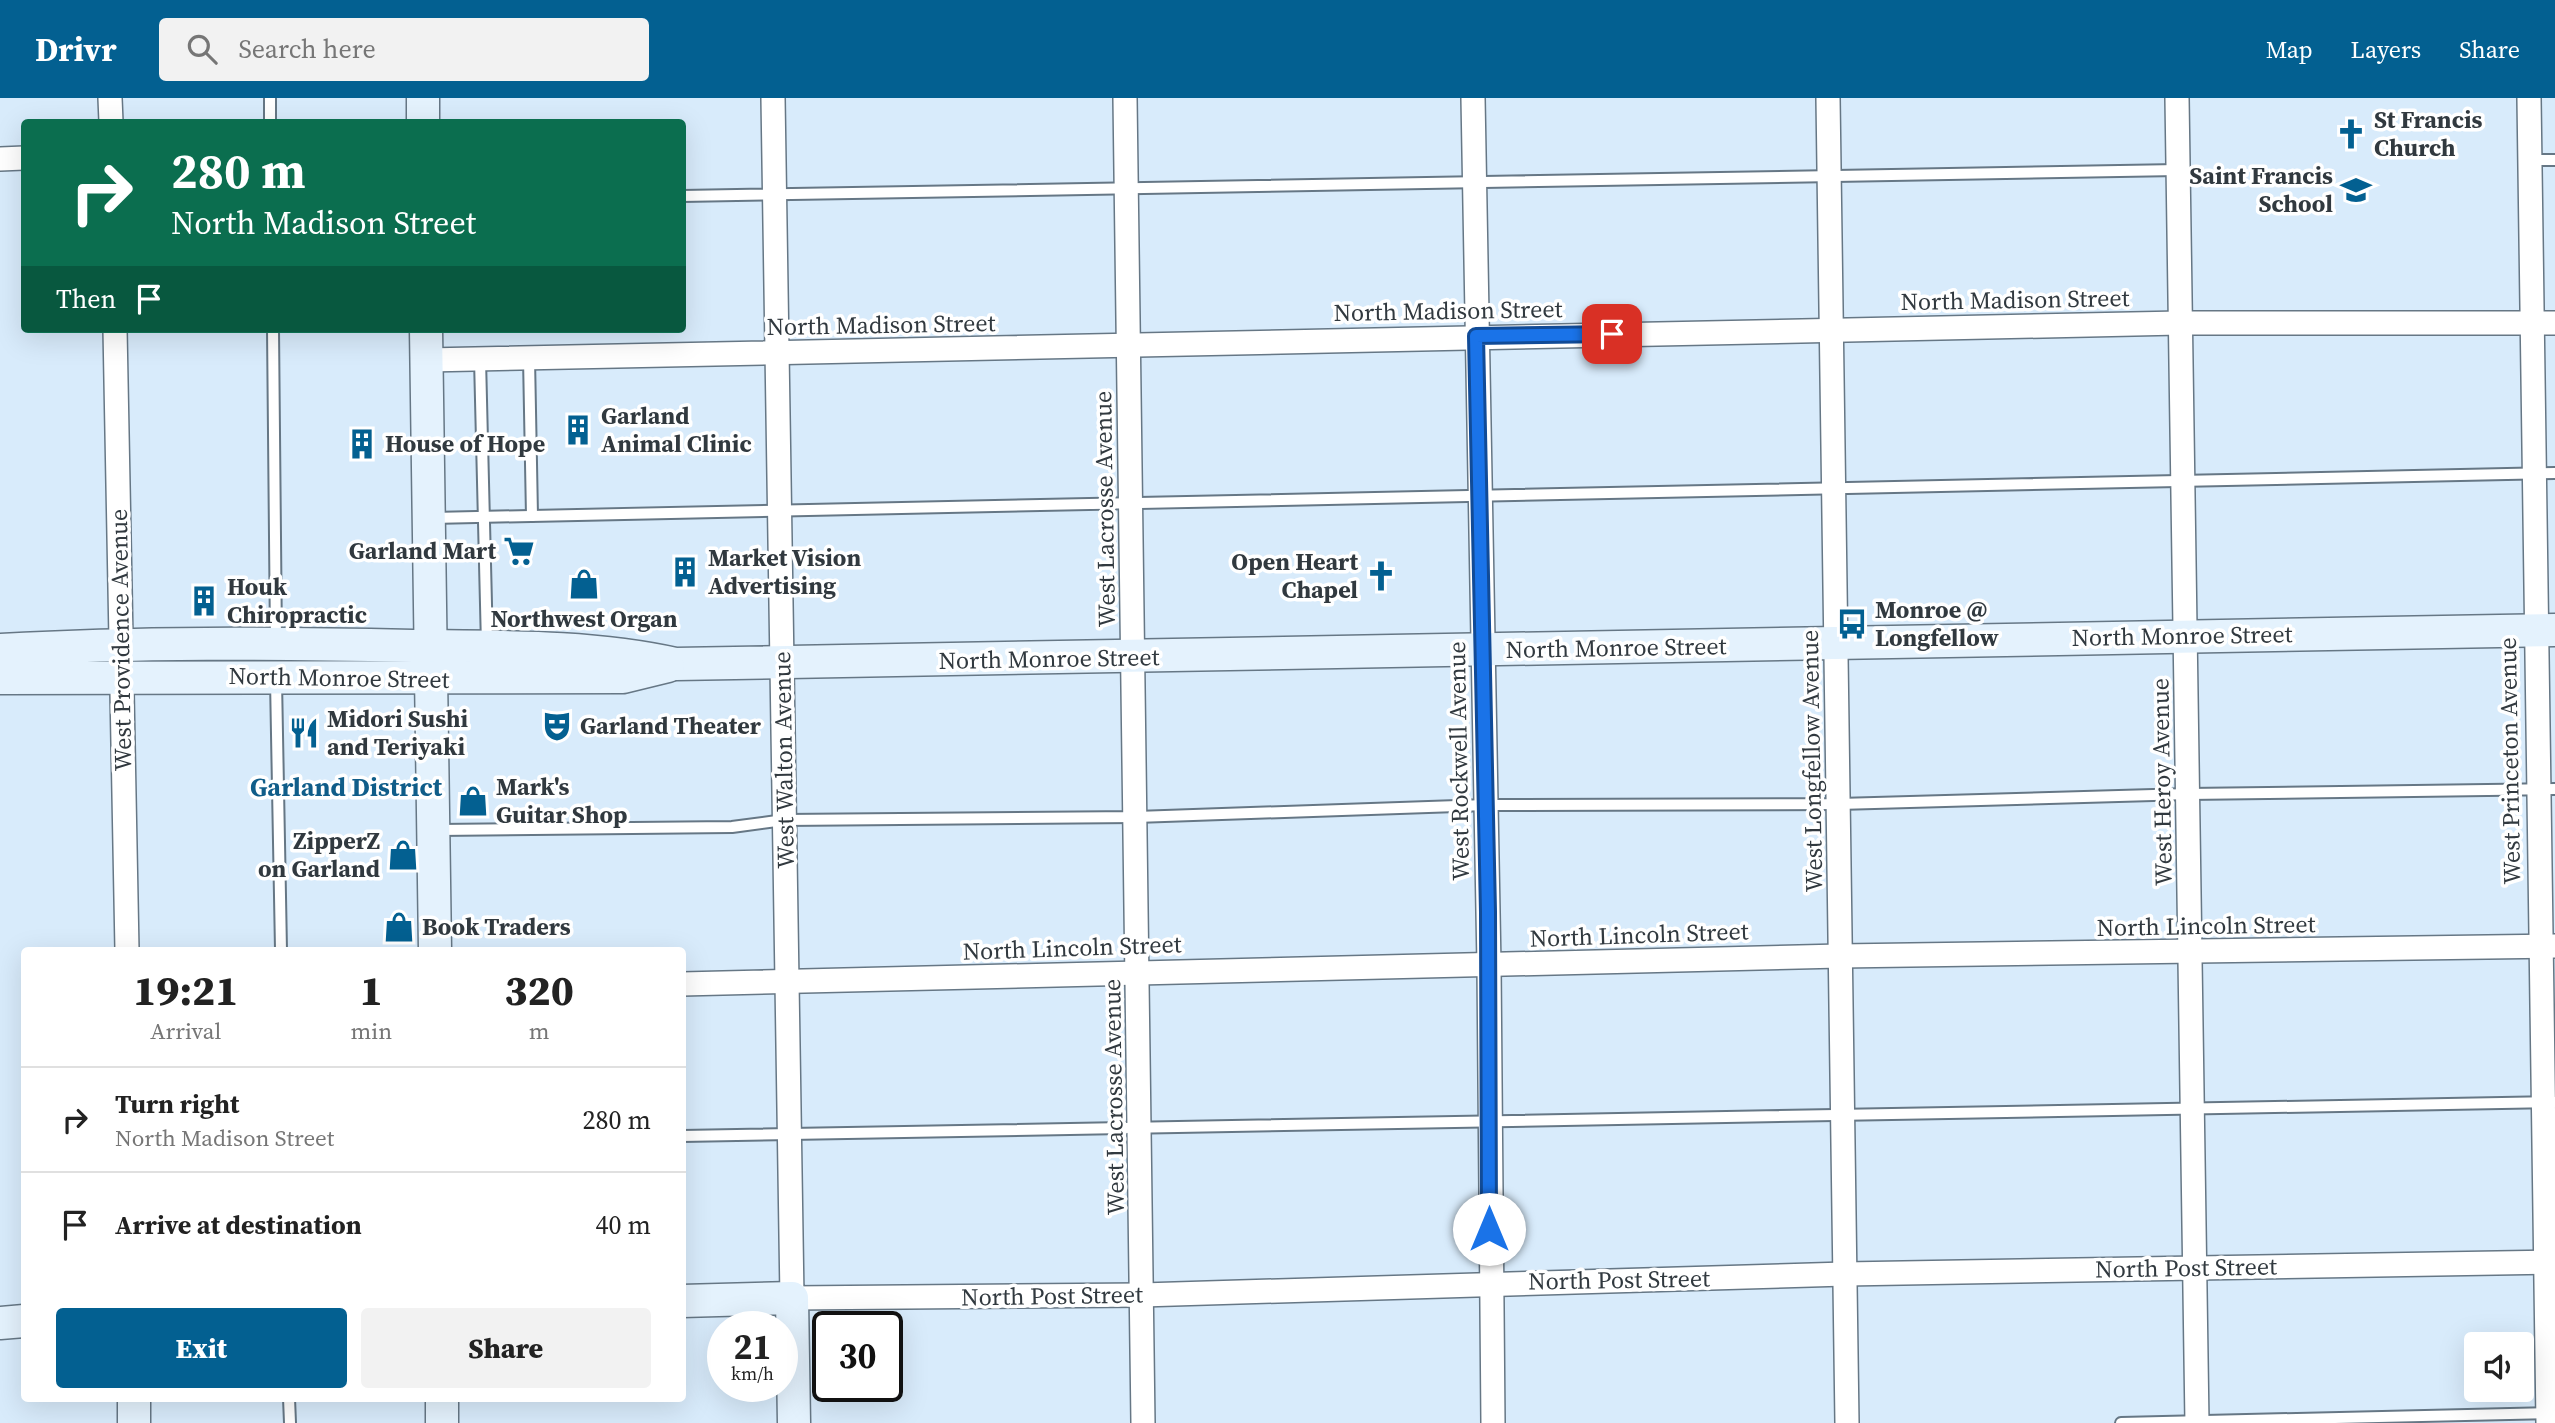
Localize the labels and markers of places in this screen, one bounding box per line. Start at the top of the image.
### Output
place label: St Francis Church [2374,103,2483,164]
church icon: St Francis Church [2334,117,2368,151]
place label: Saint Francis School [2189,159,2333,220]
school or university icon: Saint Francis School [2339,173,2373,207]
pin [1582,304,1642,364]
place label: Garland Animal Clinic [601,399,752,460]
building icon: Garland Animal Clinic [561,413,595,447]
building icon: House of Hope [345,427,379,461]
place label: House of Hope [385,427,545,460]
place label: Garland Mart [349,534,496,567]
supermarket icon: Garland Mart [502,534,536,568]
place label: Market Vision Advertising [708,541,861,602]
place label: Open Heart Chapel [1231,545,1358,606]
building icon: Market Vision Advertising [668,555,702,589]
church icon: Open Heart Chapel [1364,559,1398,593]
shop icon: Northwest Organ [567,567,601,601]
place label: Houk Chiropractic [227,570,367,631]
building icon: Houk Chiropractic [187,584,221,618]
place label: Monroe @ Longfellow [1875,593,1999,654]
place label: Northwest Organ [490,602,678,635]
bus stop icon: Monroe @ Longfellow [1835,607,1869,641]
place label: Midori Sushi and Teriyaki [327,702,468,763]
theatre icon: Garland Theater [540,709,574,743]
place label: Garland Theater [580,709,762,742]
restaurant icon: Midori Sushi and Teriyaki [287,716,321,750]
place label: Mark's Guitar Shop [496,770,628,831]
shop icon: Mark's Guitar Shop [456,784,490,818]
place label: ZipperZ on Garland [258,824,380,885]
shop icon: ZipperZ on Garland [386,838,420,872]
shop icon: Book Traders [382,910,416,944]
place label: Book Traders [422,910,571,943]

